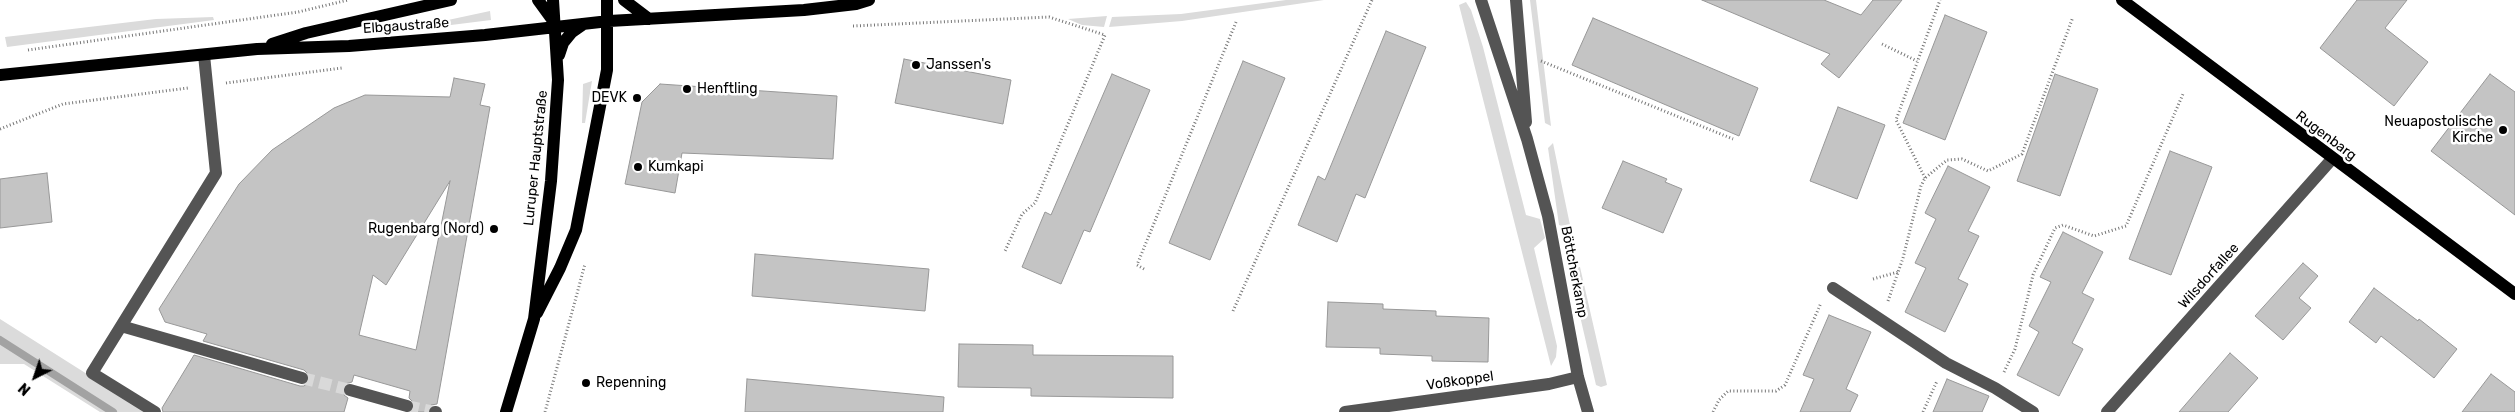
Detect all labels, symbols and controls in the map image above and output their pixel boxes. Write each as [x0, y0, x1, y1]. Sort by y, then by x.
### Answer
street label: Elbgaustraße [362, 15, 450, 37]
place label: Janssen's [926, 57, 991, 73]
marker: Janssen's [910, 59, 922, 71]
place label: Henftling [697, 81, 758, 97]
marker: Henftling [681, 83, 693, 95]
street label: Luruper Hauptstraße [521, 89, 551, 227]
place label: DEVK [591, 90, 627, 106]
marker: DEVK [631, 92, 643, 104]
street label: Rugenbarg [2292, 108, 2360, 164]
place label: Neuapostolische Kirche [2384, 114, 2493, 146]
marker: Neuapostolische Kirche [2497, 124, 2509, 136]
place label: Kumkapi [648, 159, 704, 175]
marker: Kumkapi [632, 161, 644, 173]
place label: Rugenbarg (Nord) [368, 221, 484, 237]
marker: Rugenbarg (Nord) [488, 223, 500, 235]
street label: Böttcherkamp [1557, 225, 1591, 319]
street label: Wilsdorfallee [2175, 240, 2243, 312]
north arrow [10, 352, 60, 402]
street label: Voßkoppel [1425, 368, 1495, 394]
place label: Repenning [596, 375, 666, 391]
marker: Repenning [580, 377, 592, 389]
text: N [15, 379, 34, 398]

